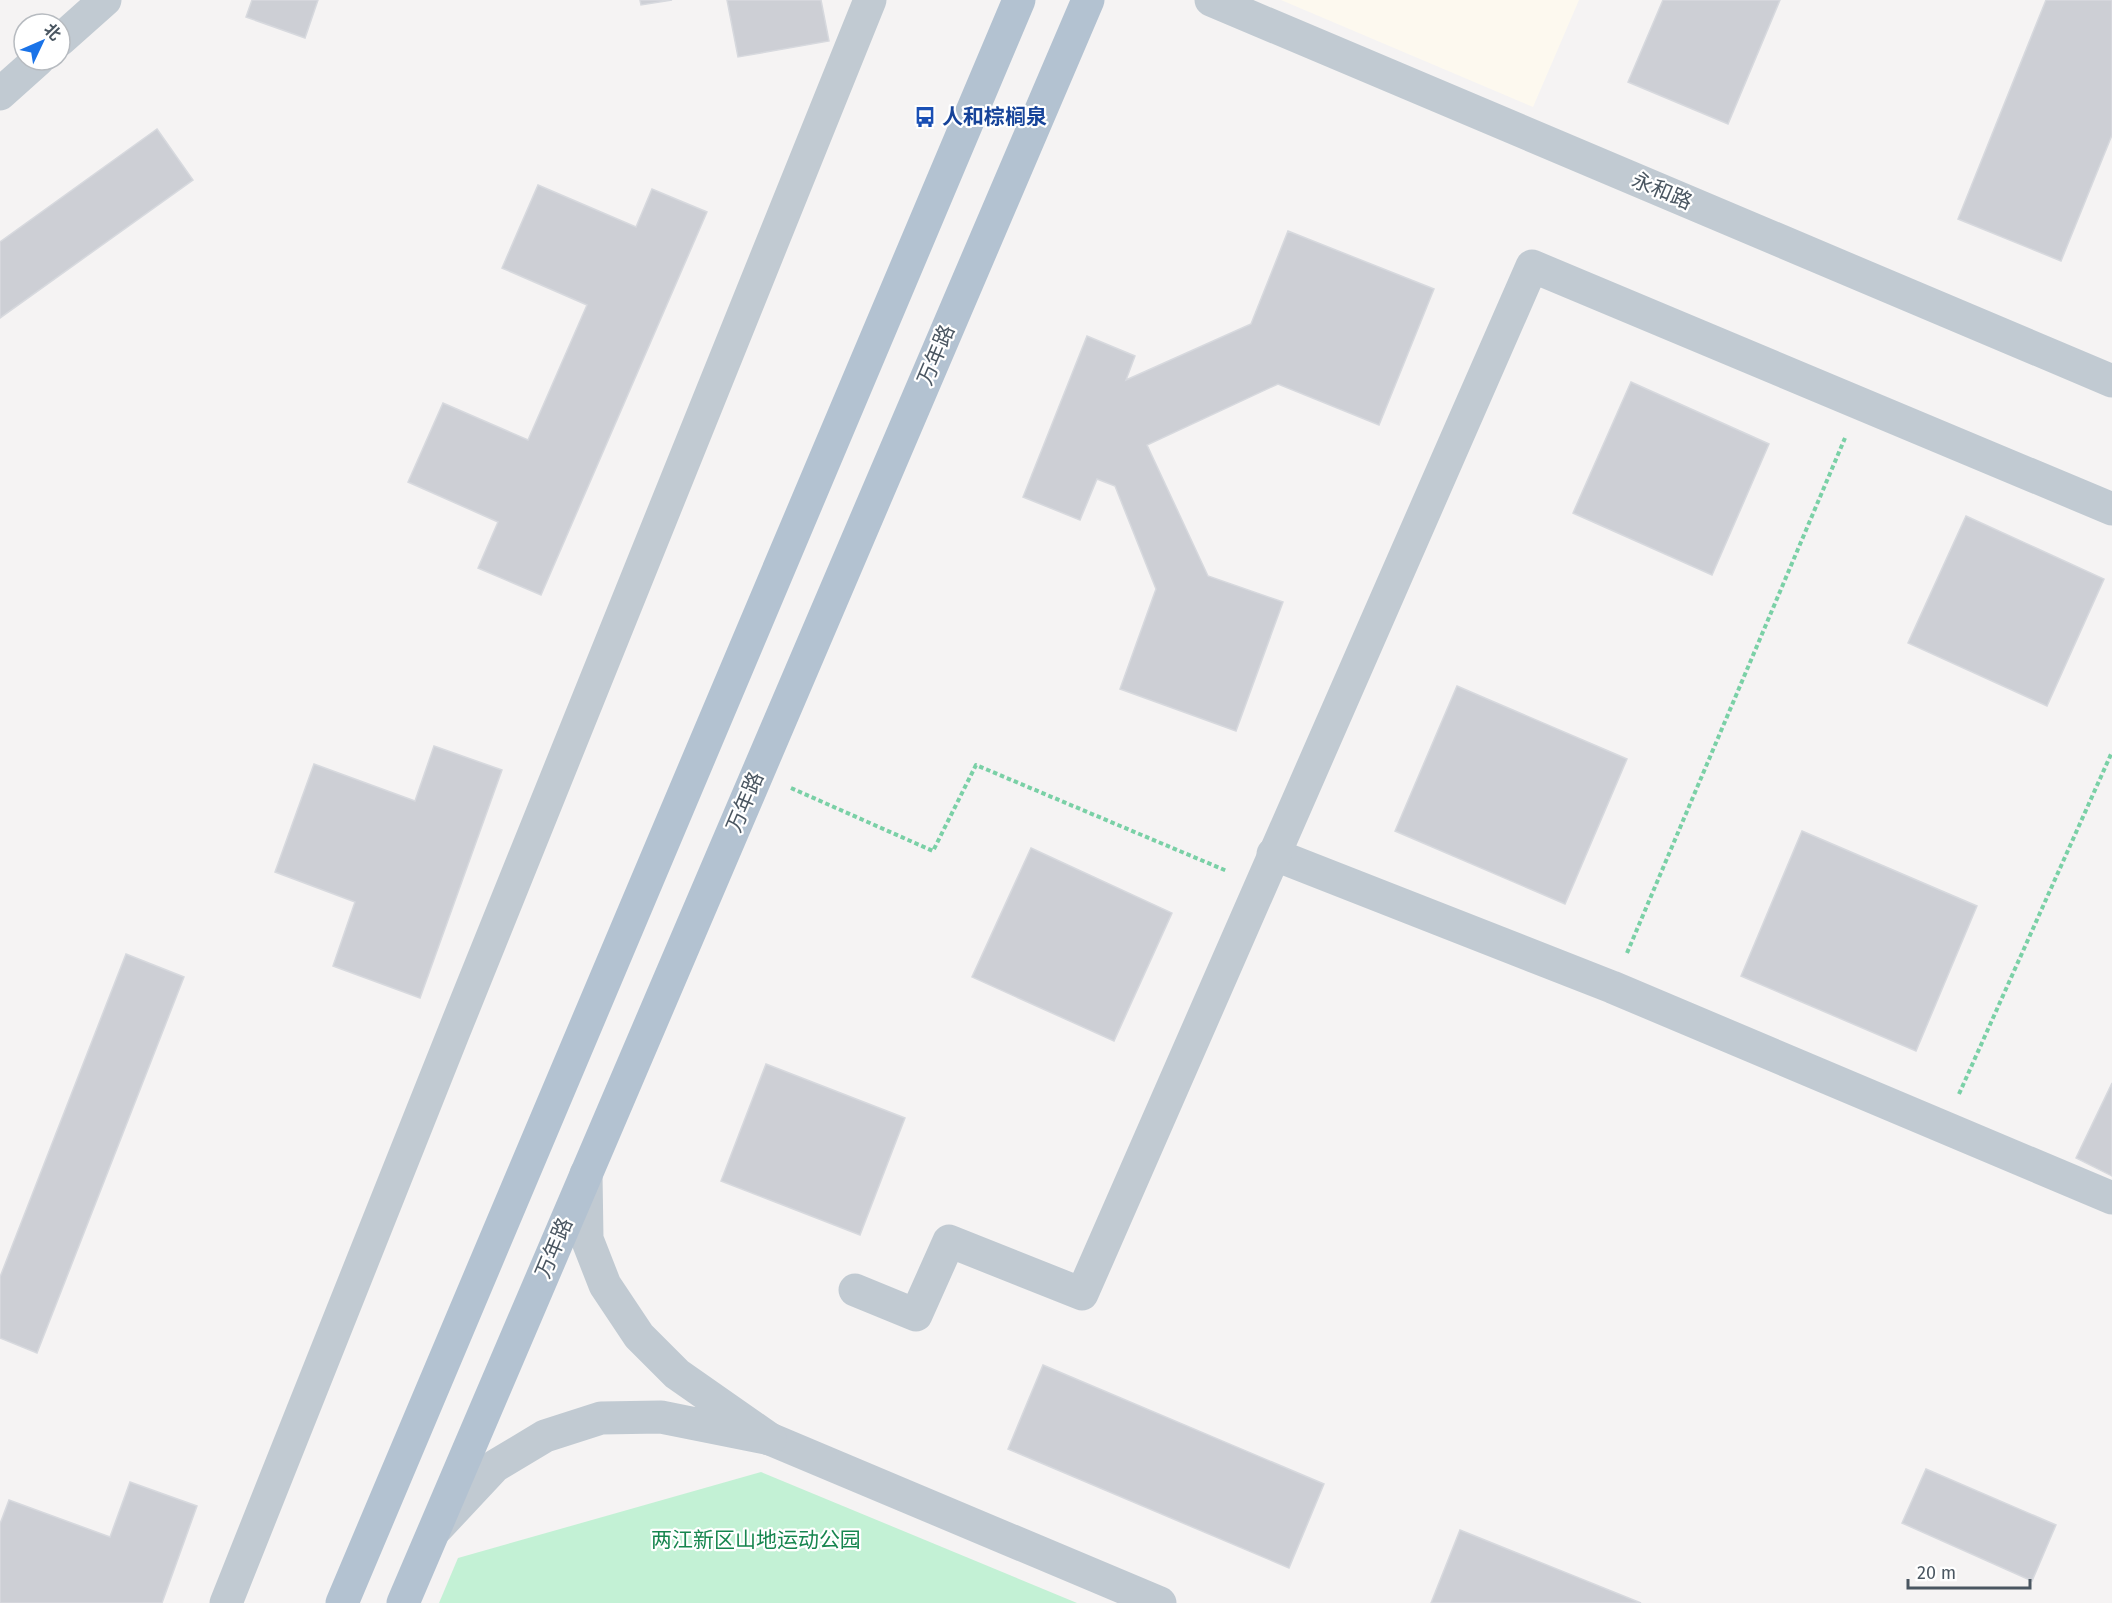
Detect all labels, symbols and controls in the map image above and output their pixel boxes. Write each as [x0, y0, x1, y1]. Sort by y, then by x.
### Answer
north arrow [12, 12, 72, 72]
text: 北 [40, 20, 65, 44]
place label: 人和棕榈泉 [942, 104, 1047, 130]
bus stop icon: 人和棕榈泉 [913, 105, 937, 129]
street label: 永和路 [1628, 167, 1696, 215]
street label: 万年路 [912, 321, 960, 389]
street label: 万年路 [721, 768, 769, 836]
street label: 万年路 [530, 1214, 578, 1282]
park label: 两江新区山地运动公园 [651, 1527, 861, 1553]
scale bar [1908, 1552, 2030, 1590]
text: 20 m [1917, 1562, 1956, 1584]

